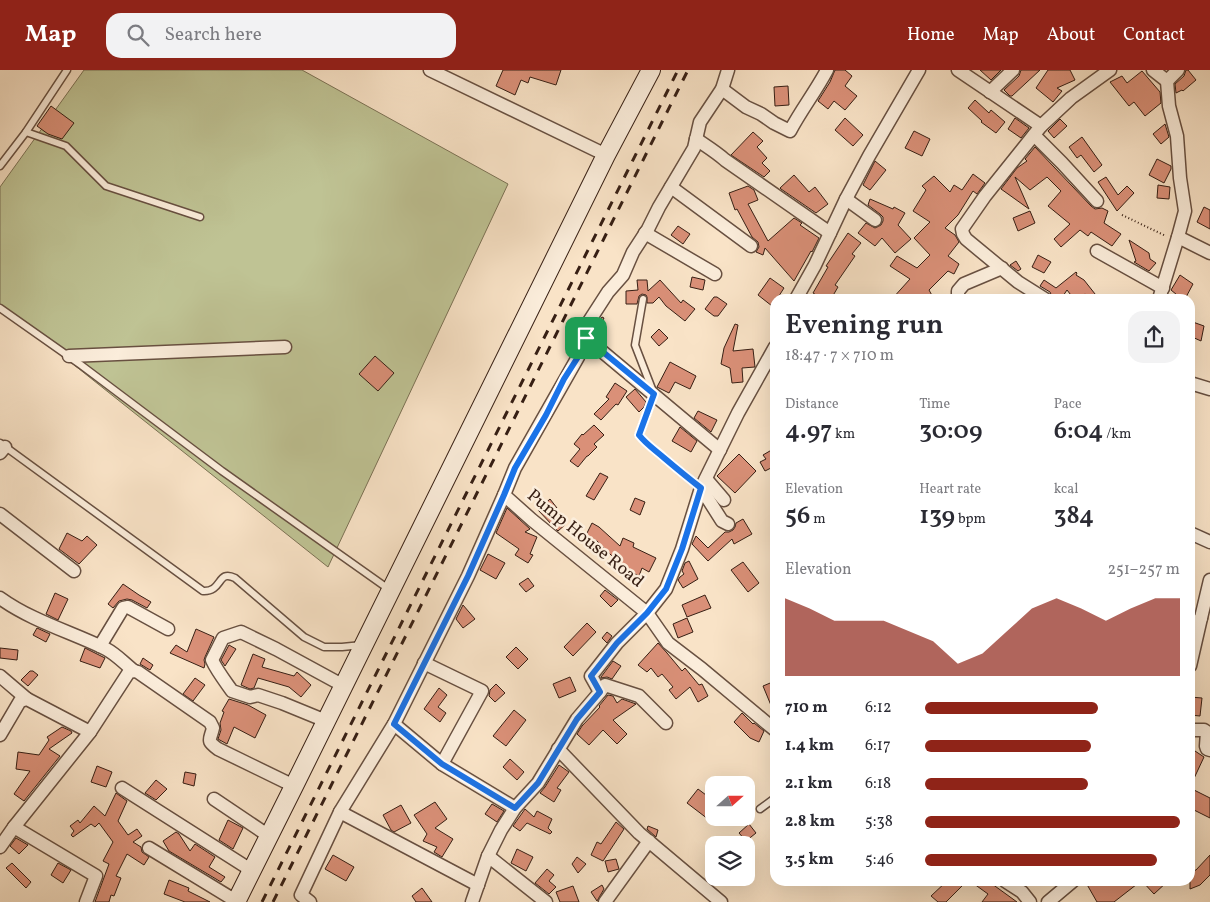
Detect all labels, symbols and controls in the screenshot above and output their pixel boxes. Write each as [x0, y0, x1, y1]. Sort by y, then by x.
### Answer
search box [106, 13, 456, 58]
text: Map [25, 18, 76, 52]
icon: search [124, 21, 152, 49]
text: Search here [164, 22, 262, 48]
text: Home [907, 23, 955, 48]
text: Map [983, 23, 1019, 48]
text: About [1047, 23, 1095, 48]
text: Contact [1123, 23, 1185, 48]
text: Evening run [785, 306, 944, 345]
button: share [1128, 311, 1180, 363]
pin [565, 317, 607, 359]
icon: arrive [572, 324, 600, 352]
text: 18:47 · 7 × 710 m [785, 345, 894, 367]
text: Distance [785, 395, 839, 414]
text: Time [919, 395, 950, 414]
text: Pace [1054, 395, 1082, 414]
text: 4.97 [785, 414, 832, 449]
text: 30:09 [919, 414, 982, 449]
text: 6:04 [1054, 414, 1103, 449]
text: km [832, 425, 855, 444]
text: /km [1103, 425, 1131, 444]
text: Elevation [785, 480, 843, 499]
text: Heart rate [919, 480, 981, 499]
text: kcal [1054, 480, 1079, 499]
street label: Pump House Road [521, 484, 649, 594]
text: 56 [785, 499, 810, 534]
text: 139 [919, 499, 955, 534]
text: 384 [1054, 499, 1094, 534]
text: m [810, 510, 826, 529]
text: bpm [955, 510, 986, 529]
text: Elevation [785, 559, 852, 581]
text: 251–257 m [1108, 559, 1180, 581]
text: 710 m [785, 697, 828, 719]
text: 6:12 [865, 697, 892, 719]
text: 1.4 km [785, 735, 834, 757]
text: 6:17 [865, 735, 891, 757]
text: 2.1 km [785, 773, 833, 795]
text: 6:18 [865, 773, 891, 795]
north arrow [705, 776, 755, 826]
map controls [705, 776, 755, 886]
text: 2.8 km [785, 811, 835, 833]
text: 5:38 [865, 811, 893, 833]
button: layers [705, 836, 755, 886]
text: 3.5 km [785, 849, 834, 871]
text: 5:46 [865, 849, 894, 871]

